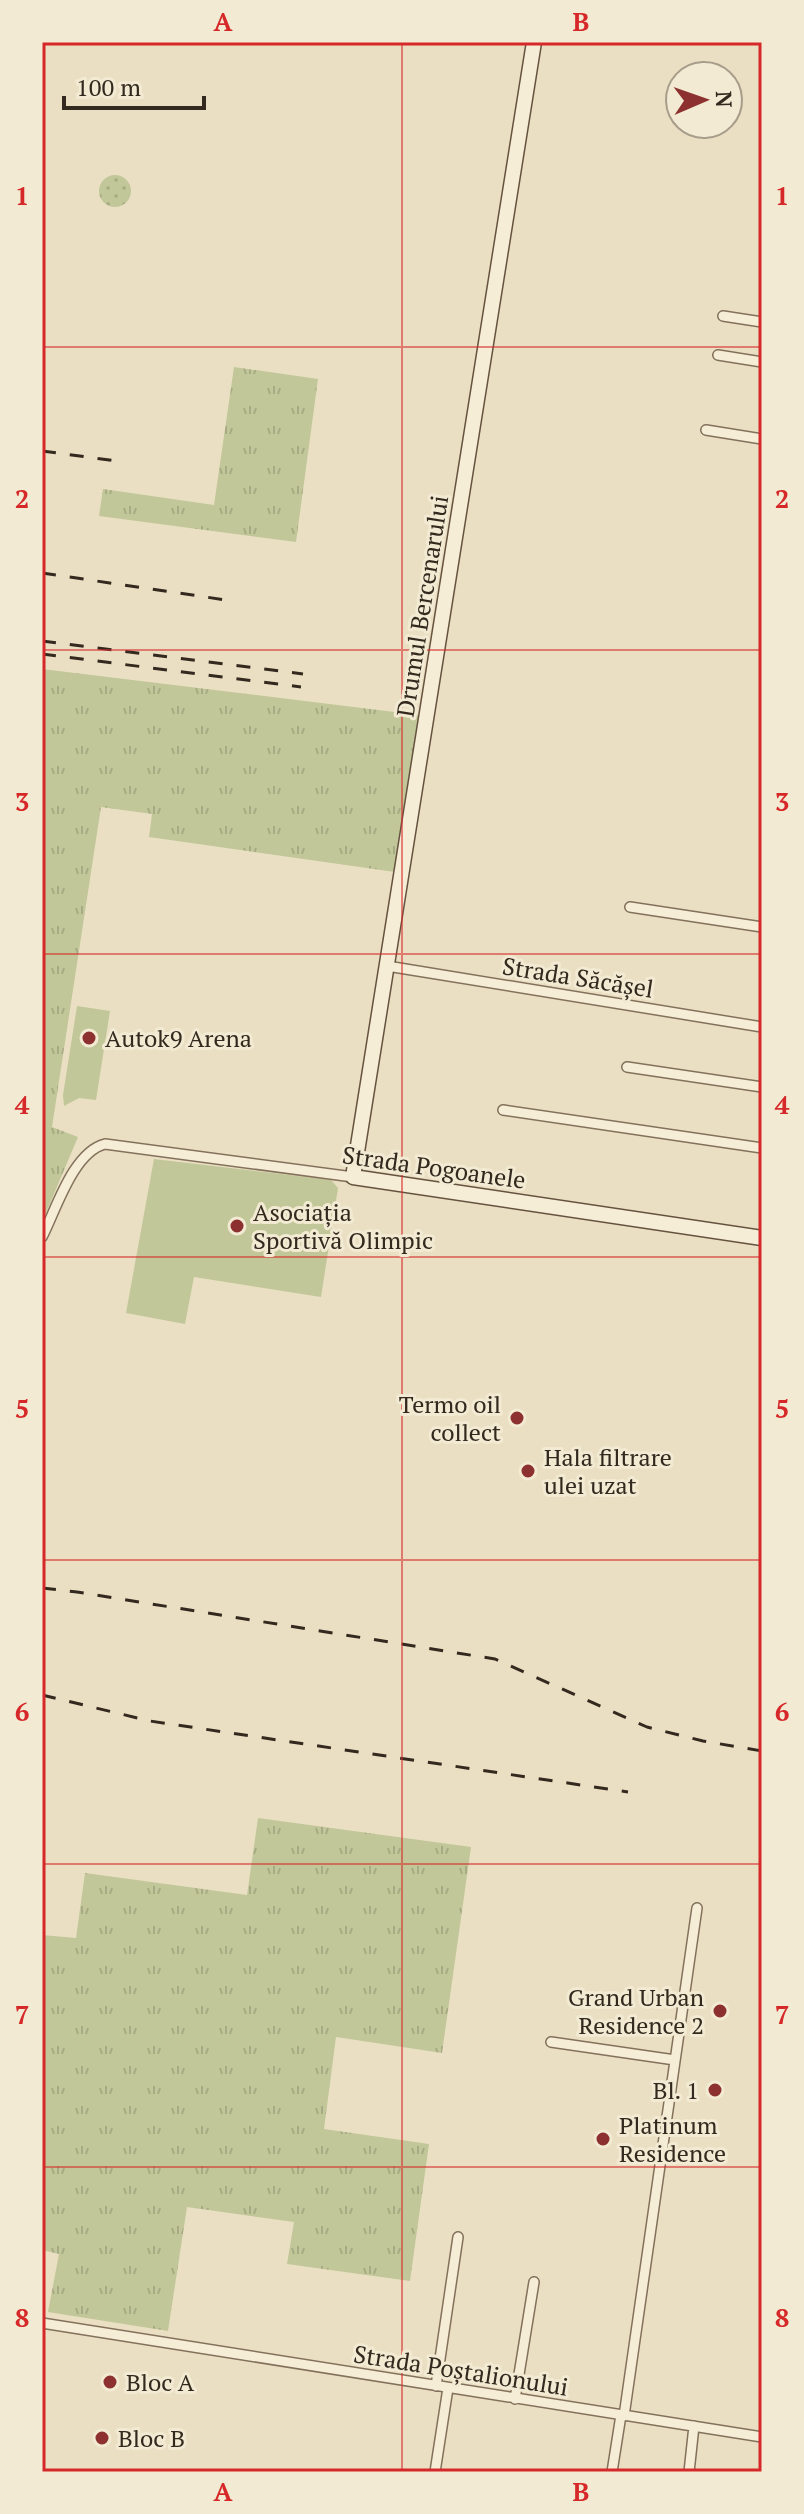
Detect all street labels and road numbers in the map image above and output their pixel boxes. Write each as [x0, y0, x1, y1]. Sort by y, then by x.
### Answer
street label: Drumul Bercenarului [389, 493, 455, 719]
street label: Strada Săcășel [500, 949, 656, 1005]
street label: Strada Pogoanele [340, 1138, 528, 1196]
street label: Strada Poștalionului [352, 2337, 570, 2403]

